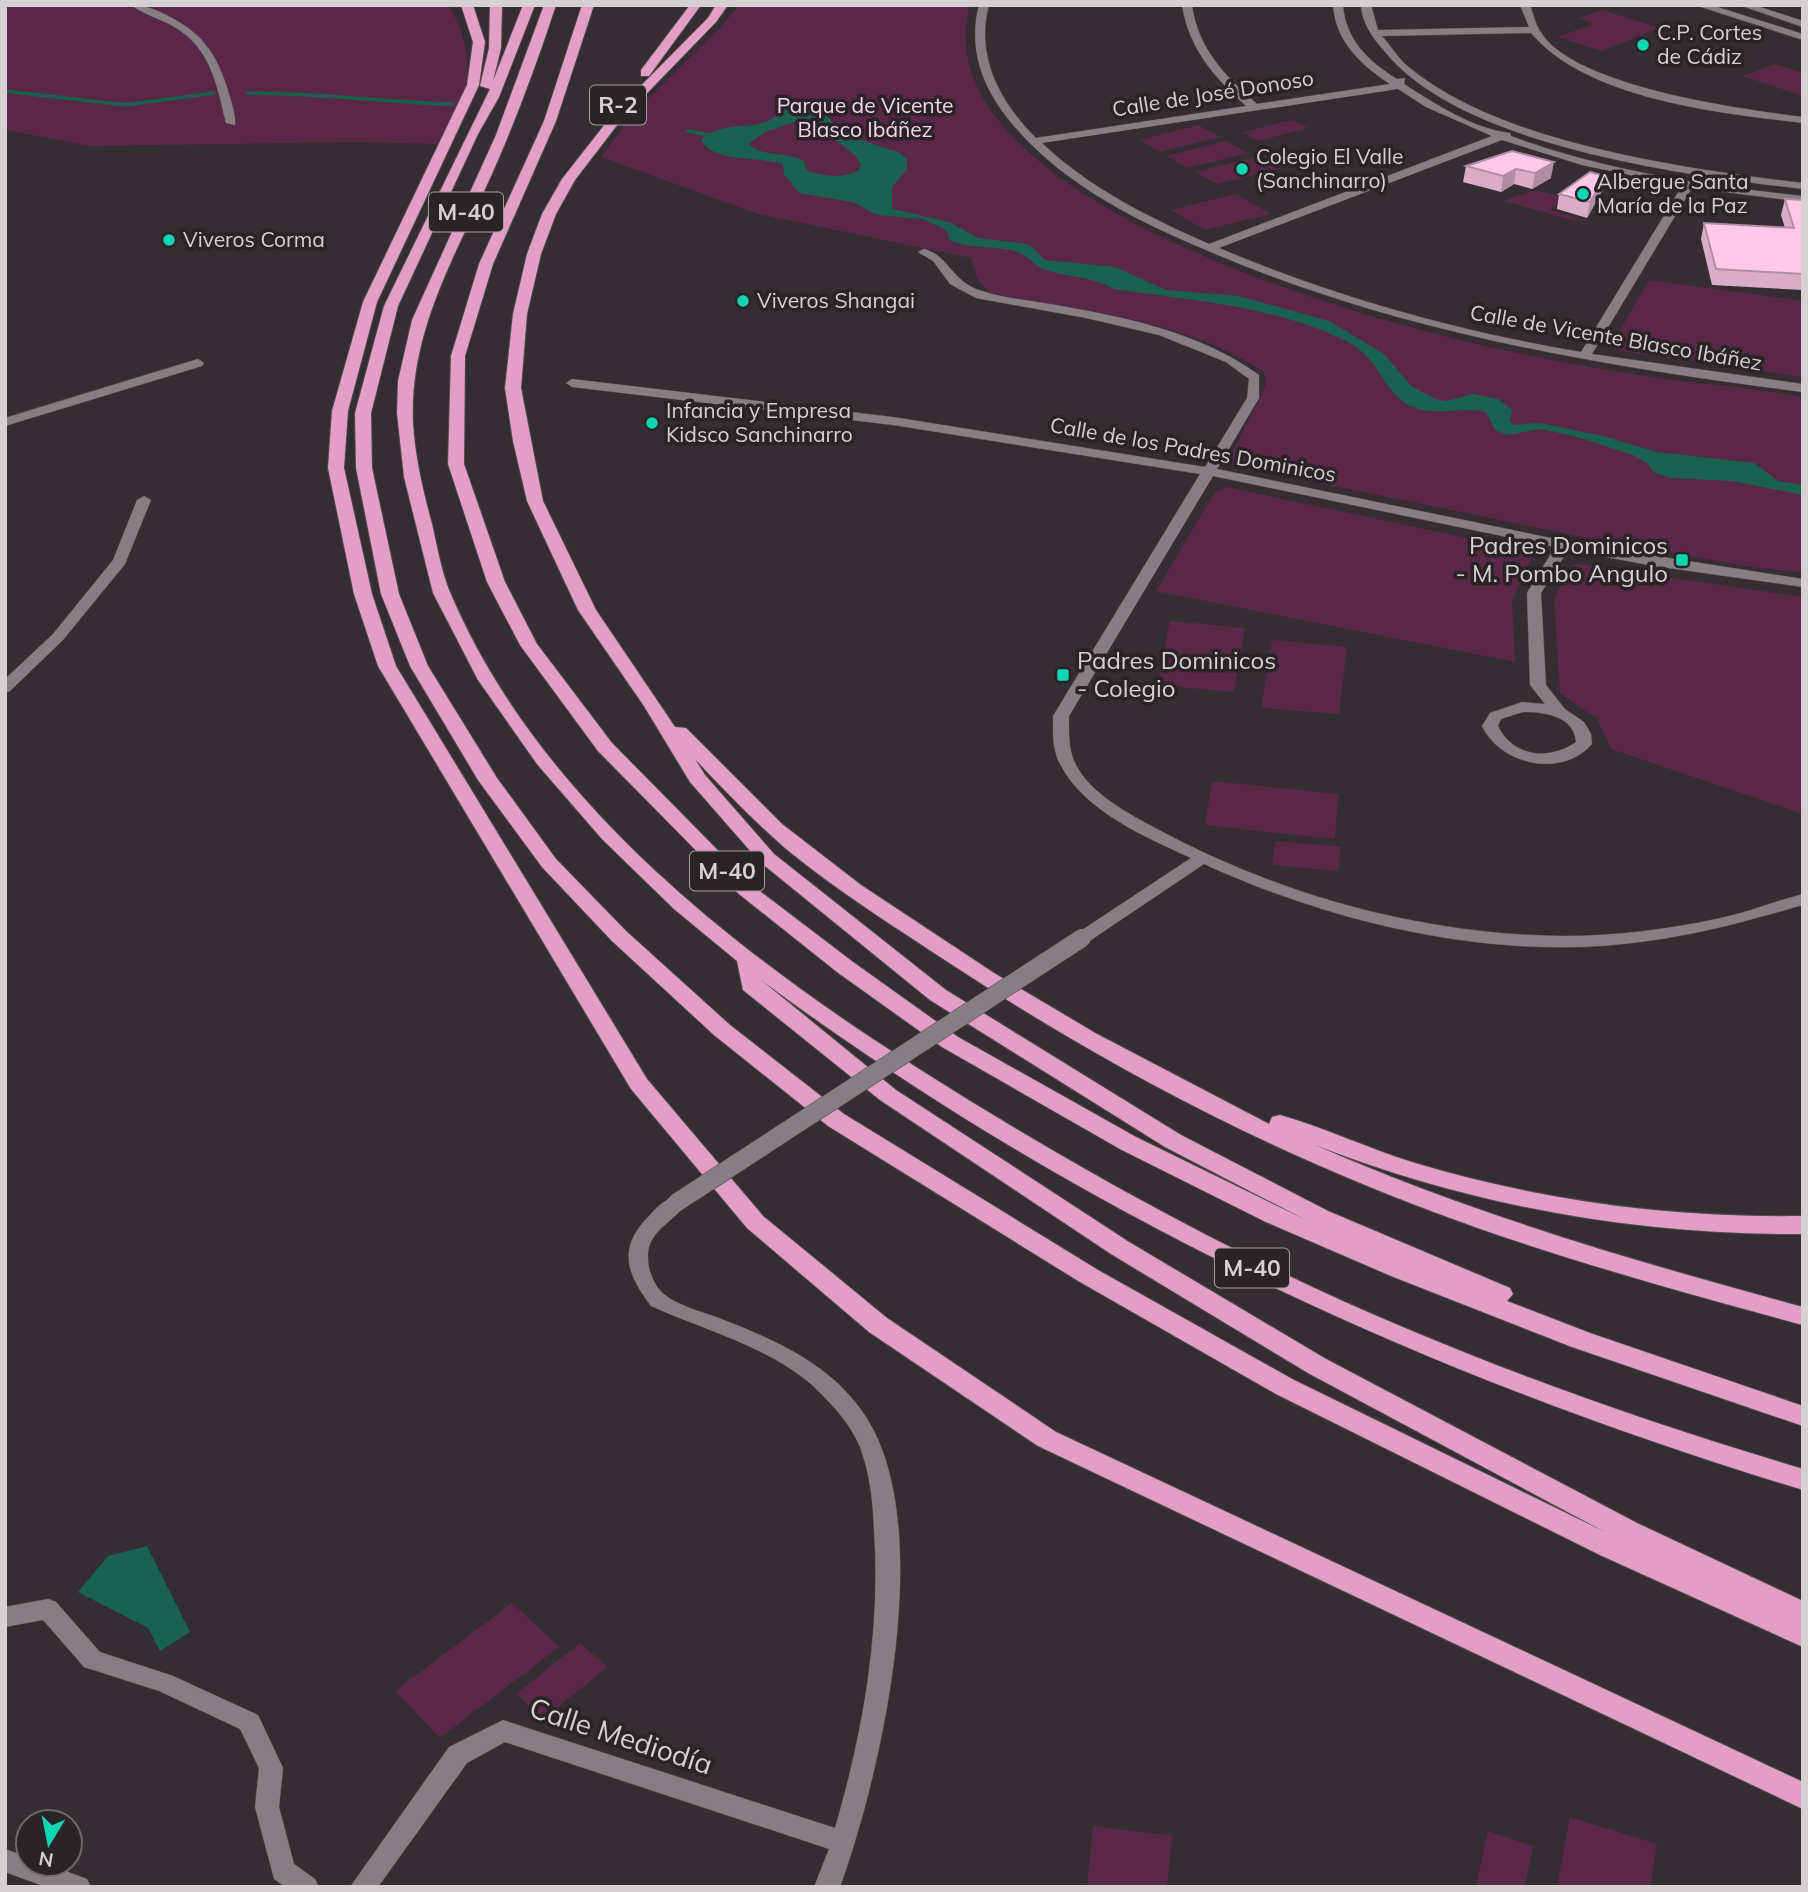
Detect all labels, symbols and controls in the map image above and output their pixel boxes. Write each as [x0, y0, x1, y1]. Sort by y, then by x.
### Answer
place label: C.P. Cortes de Cádiz [1657, 19, 1762, 69]
marker: C.P. Cortes de Cádiz [1635, 37, 1651, 53]
street label: Calle de José Donoso [1110, 64, 1315, 122]
road number: R-2 [590, 86, 646, 124]
park label: Parque de Vicente Blasco Ibáñez [777, 92, 953, 142]
place label: Colegio El Valle (Sanchinarro) [1256, 143, 1403, 193]
marker: Colegio El Valle (Sanchinarro) [1234, 161, 1250, 177]
place label: Albergue Santa María de la Paz [1597, 168, 1749, 218]
marker: Albergue Santa María de la Paz [1575, 186, 1591, 202]
road number: M-40 [429, 192, 503, 232]
place label: Viveros Corma [183, 226, 325, 252]
marker: Viveros Corma [161, 232, 177, 248]
place label: Viveros Shangai [757, 287, 915, 313]
marker: Viveros Shangai [735, 293, 751, 309]
street label: Calle de Vicente Blasco Ibáñez [1468, 299, 1764, 376]
place label: Infancia y Empresa Kidsco Sanchinarro [666, 397, 853, 447]
street label: Calle de los Padres Dominicos [1048, 411, 1338, 487]
marker: Infancia y Empresa Kidsco Sanchinarro [644, 415, 660, 431]
place label: Padres Dominicos - M. Pombo Angulo [1455, 530, 1668, 588]
marker: Padres Dominicos - M. Pombo Angulo [1674, 552, 1690, 568]
place label: Padres Dominicos - Colegio [1077, 645, 1276, 703]
marker: Padres Dominicos - Colegio [1055, 667, 1071, 683]
road number: M-40 [690, 852, 764, 890]
road number: M-40 [1215, 1248, 1289, 1288]
street label: Calle Mediodía [525, 1689, 717, 1782]
north arrow [14, 1808, 84, 1878]
text: N [37, 1847, 55, 1873]

